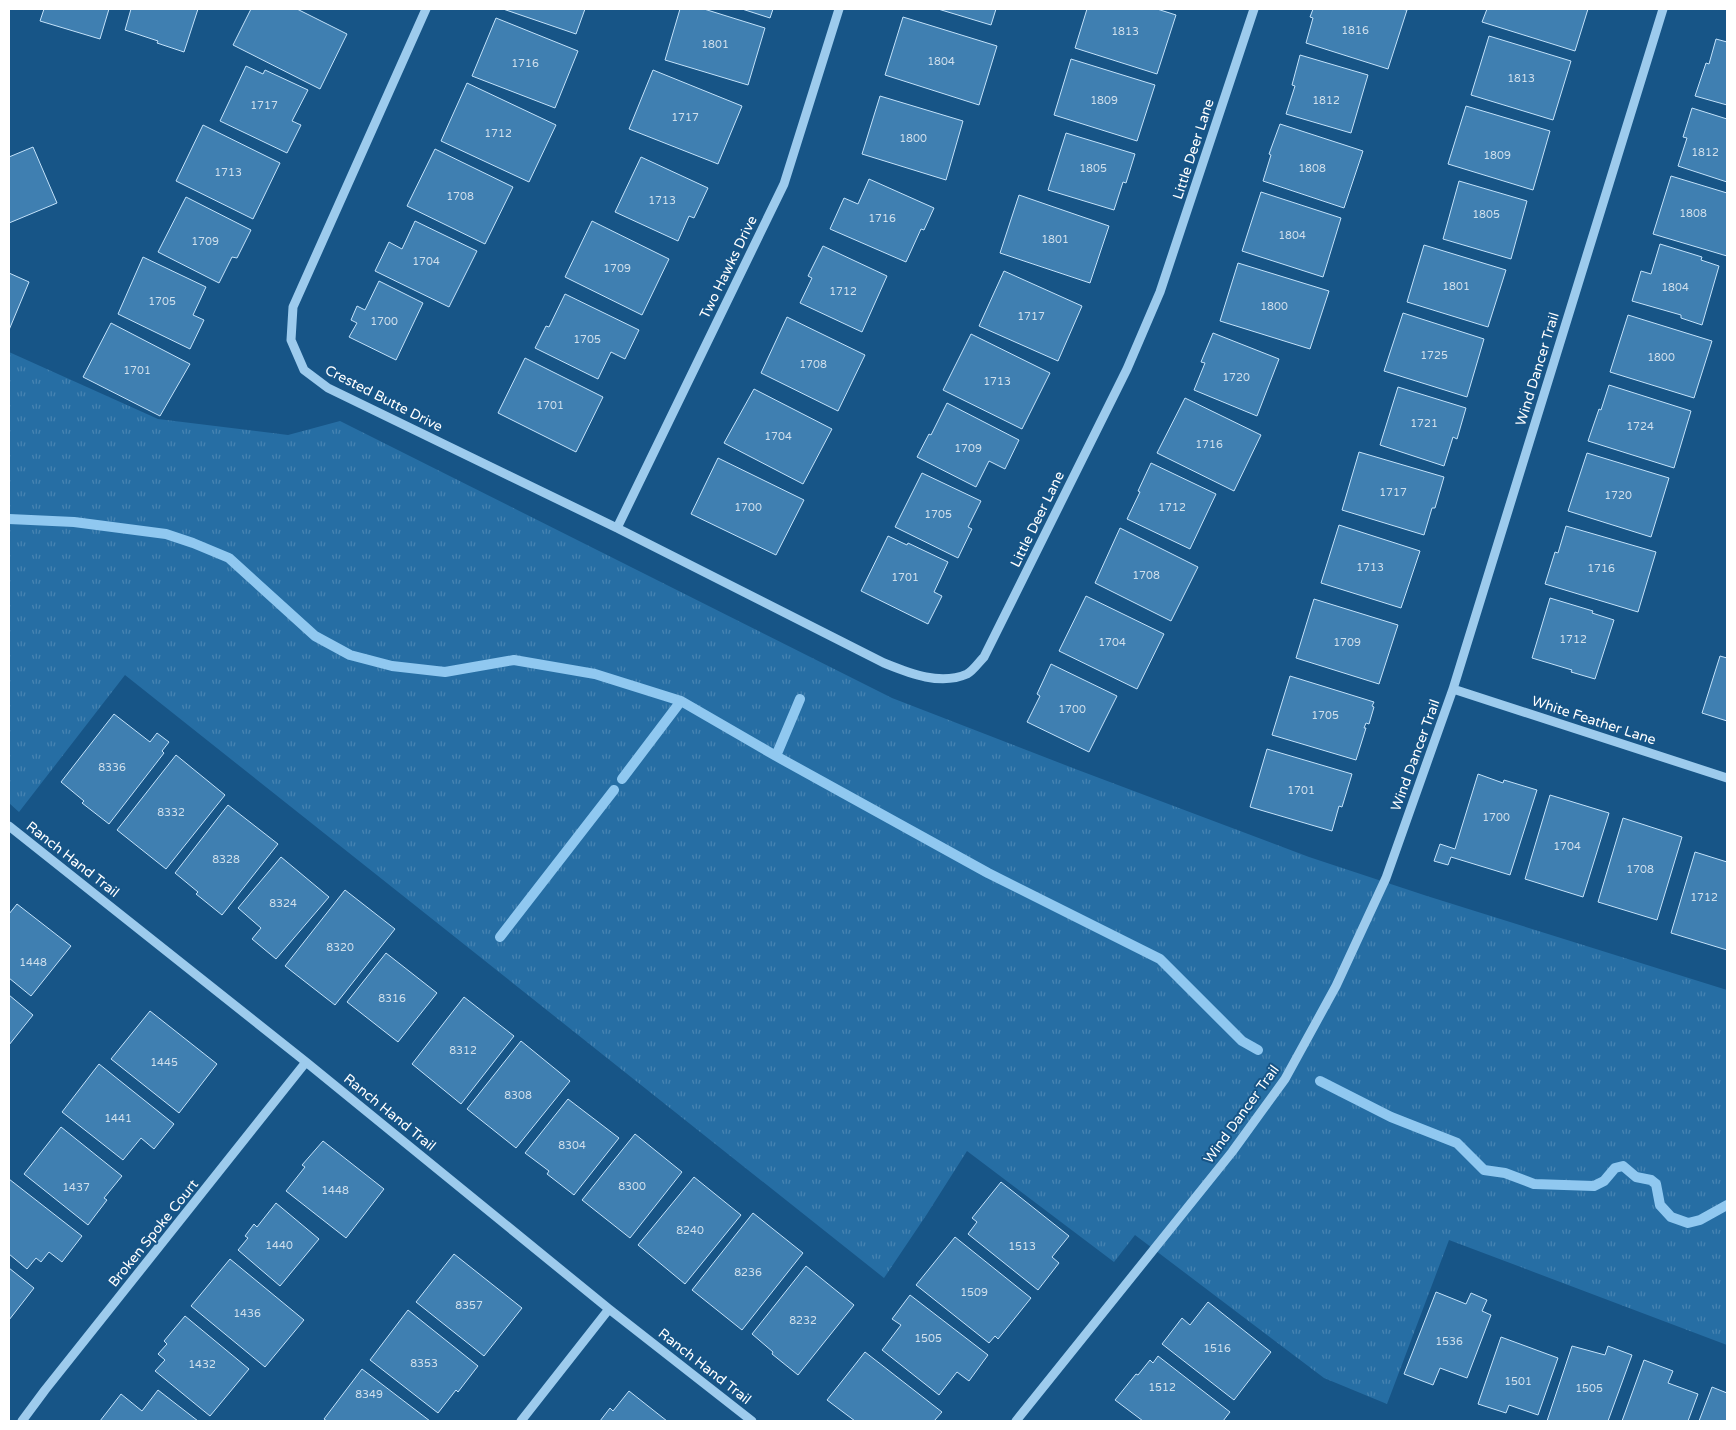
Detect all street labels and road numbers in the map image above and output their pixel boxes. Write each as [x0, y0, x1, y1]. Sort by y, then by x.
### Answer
street label: Little Deer Lane [1169, 97, 1218, 202]
street label: Two Hawks Drive [696, 213, 761, 321]
street label: Wind Dancer Trail [1512, 310, 1563, 428]
street label: Crested Butte Drive [322, 361, 446, 436]
street label: Little Deer Lane [1007, 468, 1068, 570]
street label: White Feather Lane [1530, 692, 1658, 749]
street label: Wind Dancer Trail [1387, 697, 1444, 813]
street label: Ranch Hand Trail [23, 818, 123, 901]
street label: Wind Dancer Trail [1200, 1062, 1283, 1167]
street label: Ranch Hand Trail [340, 1070, 439, 1155]
street label: Broken Spoke Court [105, 1176, 202, 1290]
street label: Ranch Hand Trail [655, 1325, 755, 1408]

